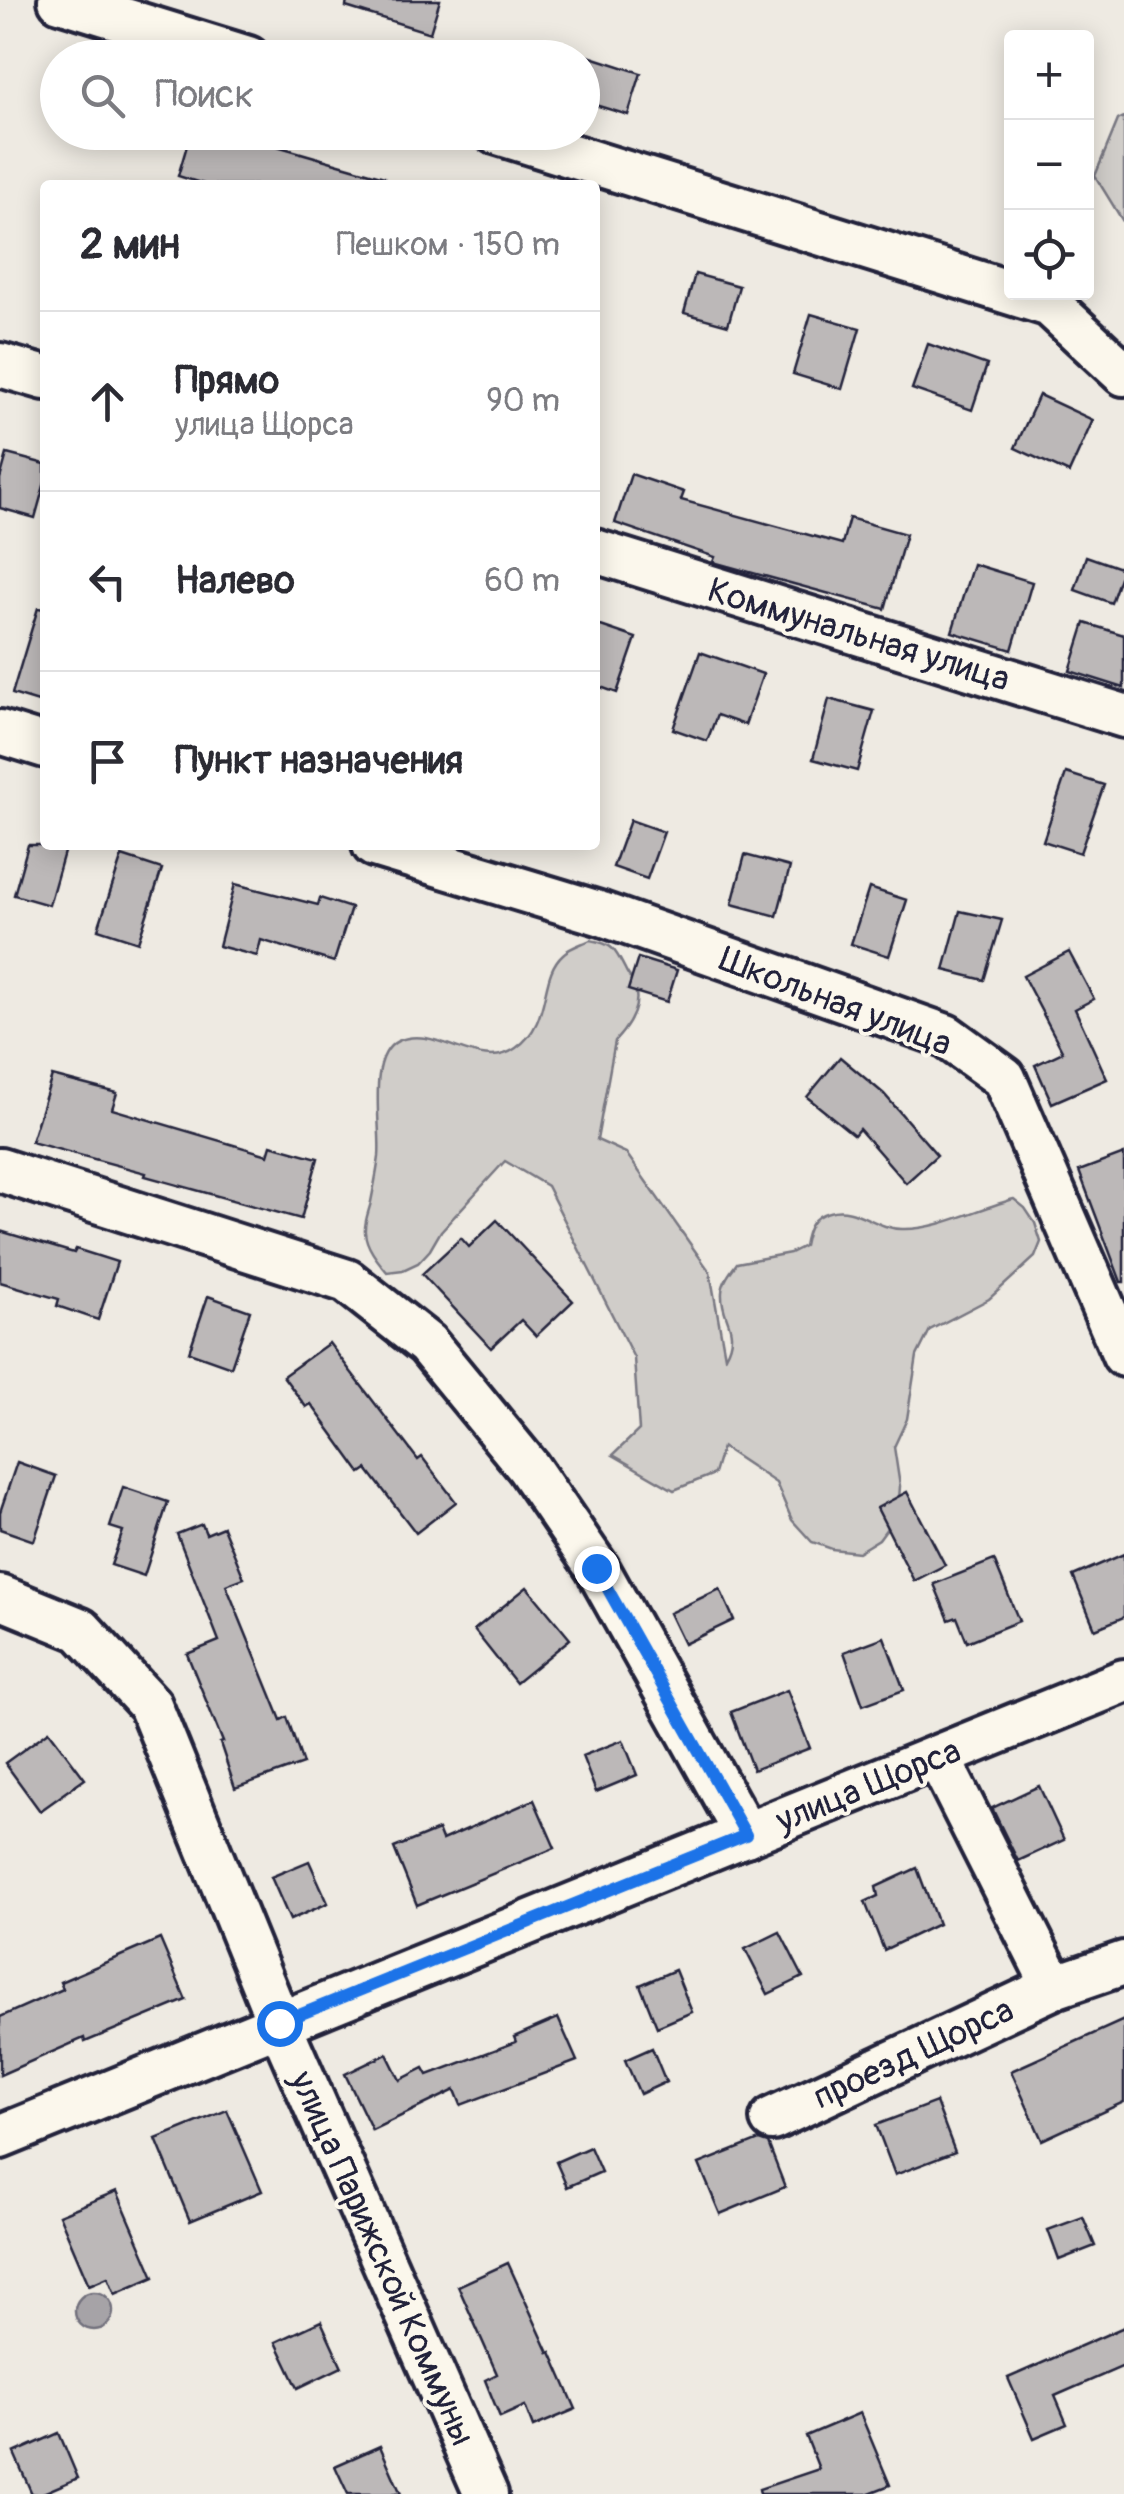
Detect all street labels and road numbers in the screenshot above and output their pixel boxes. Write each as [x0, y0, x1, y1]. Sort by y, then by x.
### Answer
street label: Коммунальная улица [703, 568, 1015, 702]
street label: Школьная улица [713, 938, 958, 1066]
street label: улица Щорса [769, 1729, 967, 1843]
street label: проезд Щорса [806, 1988, 1021, 2120]
street label: улица Парижской Коммуны [279, 2063, 485, 2453]

